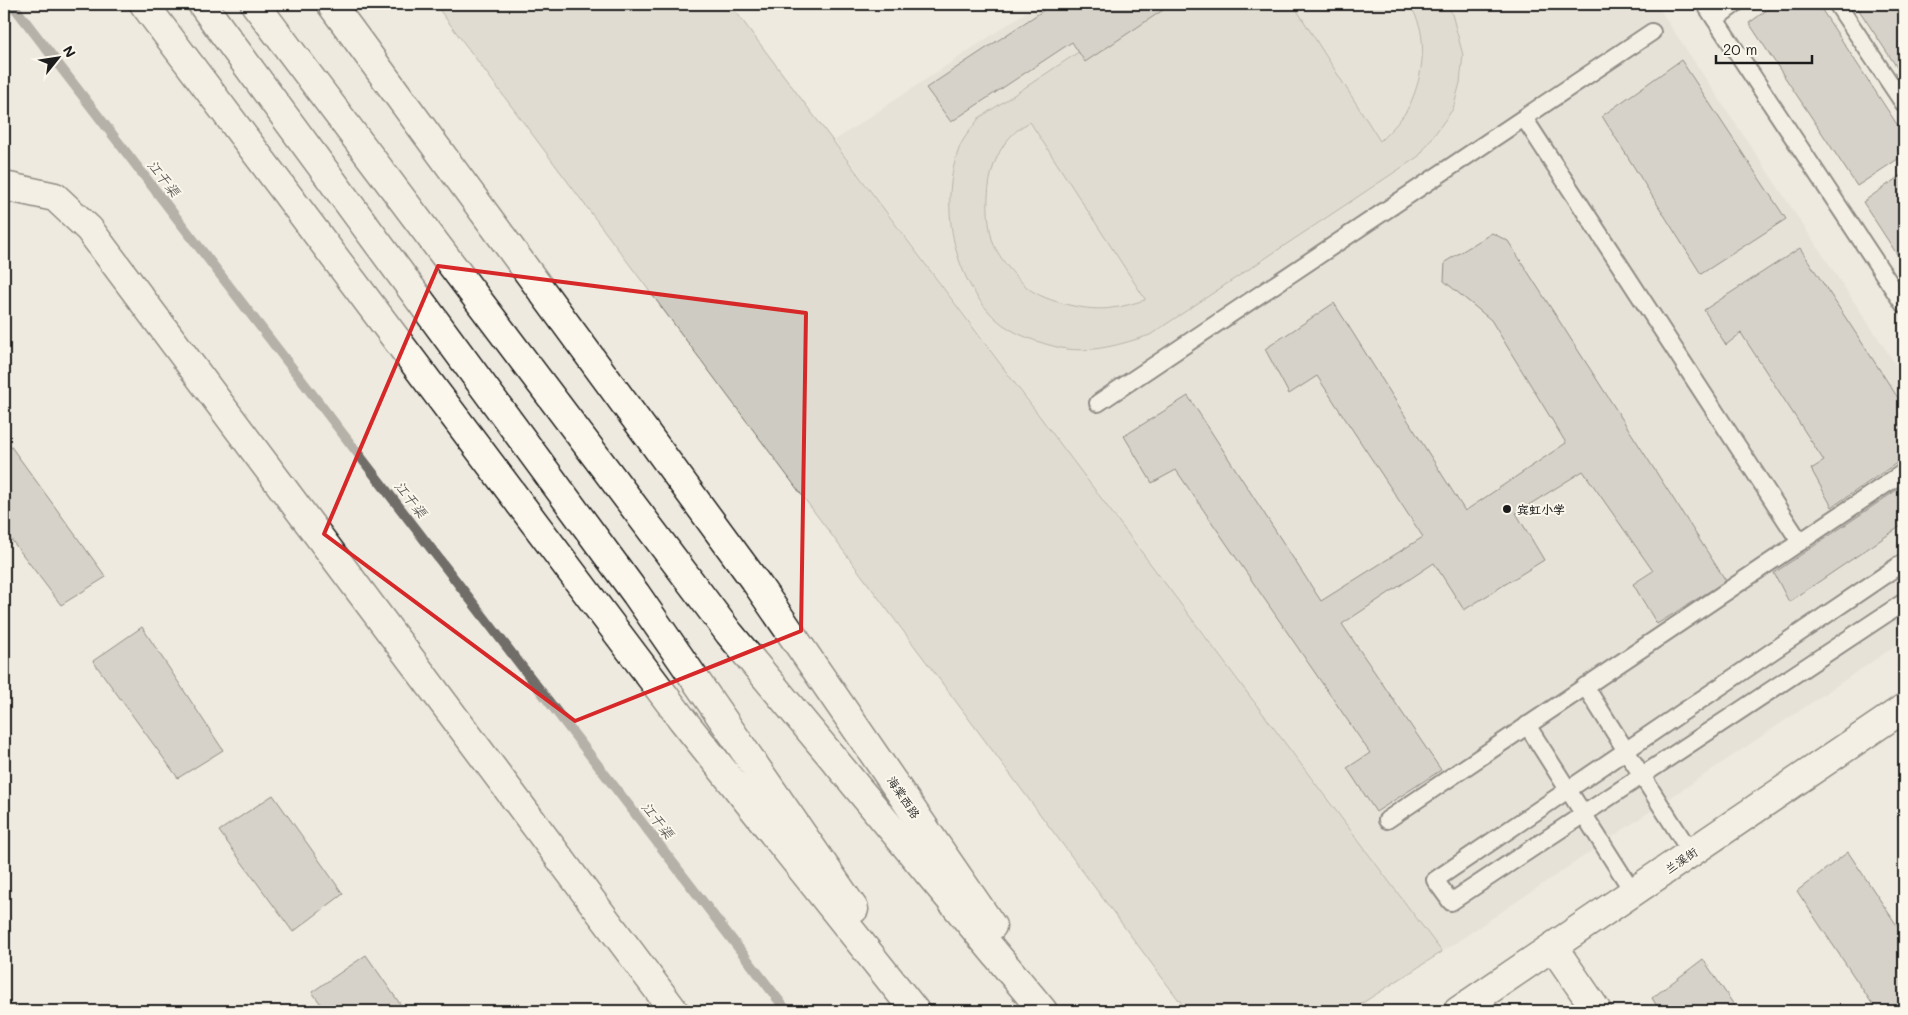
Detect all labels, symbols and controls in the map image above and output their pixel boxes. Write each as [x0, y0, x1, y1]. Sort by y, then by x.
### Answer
north arrow [32, 32, 82, 82]
scale bar [1716, 32, 1812, 64]
text: 20 m [1723, 39, 1757, 59]
text: N [59, 42, 81, 61]
water label: 江干渠 [144, 156, 185, 201]
water label: 江干渠 [391, 477, 432, 522]
place label: 宾虹小学 [1517, 501, 1565, 517]
marker: 宾虹小学 [1501, 503, 1513, 515]
street label: 海棠西路 [884, 773, 924, 821]
water label: 江干渠 [638, 798, 679, 843]
street label: 兰溪街 [1662, 843, 1700, 877]

